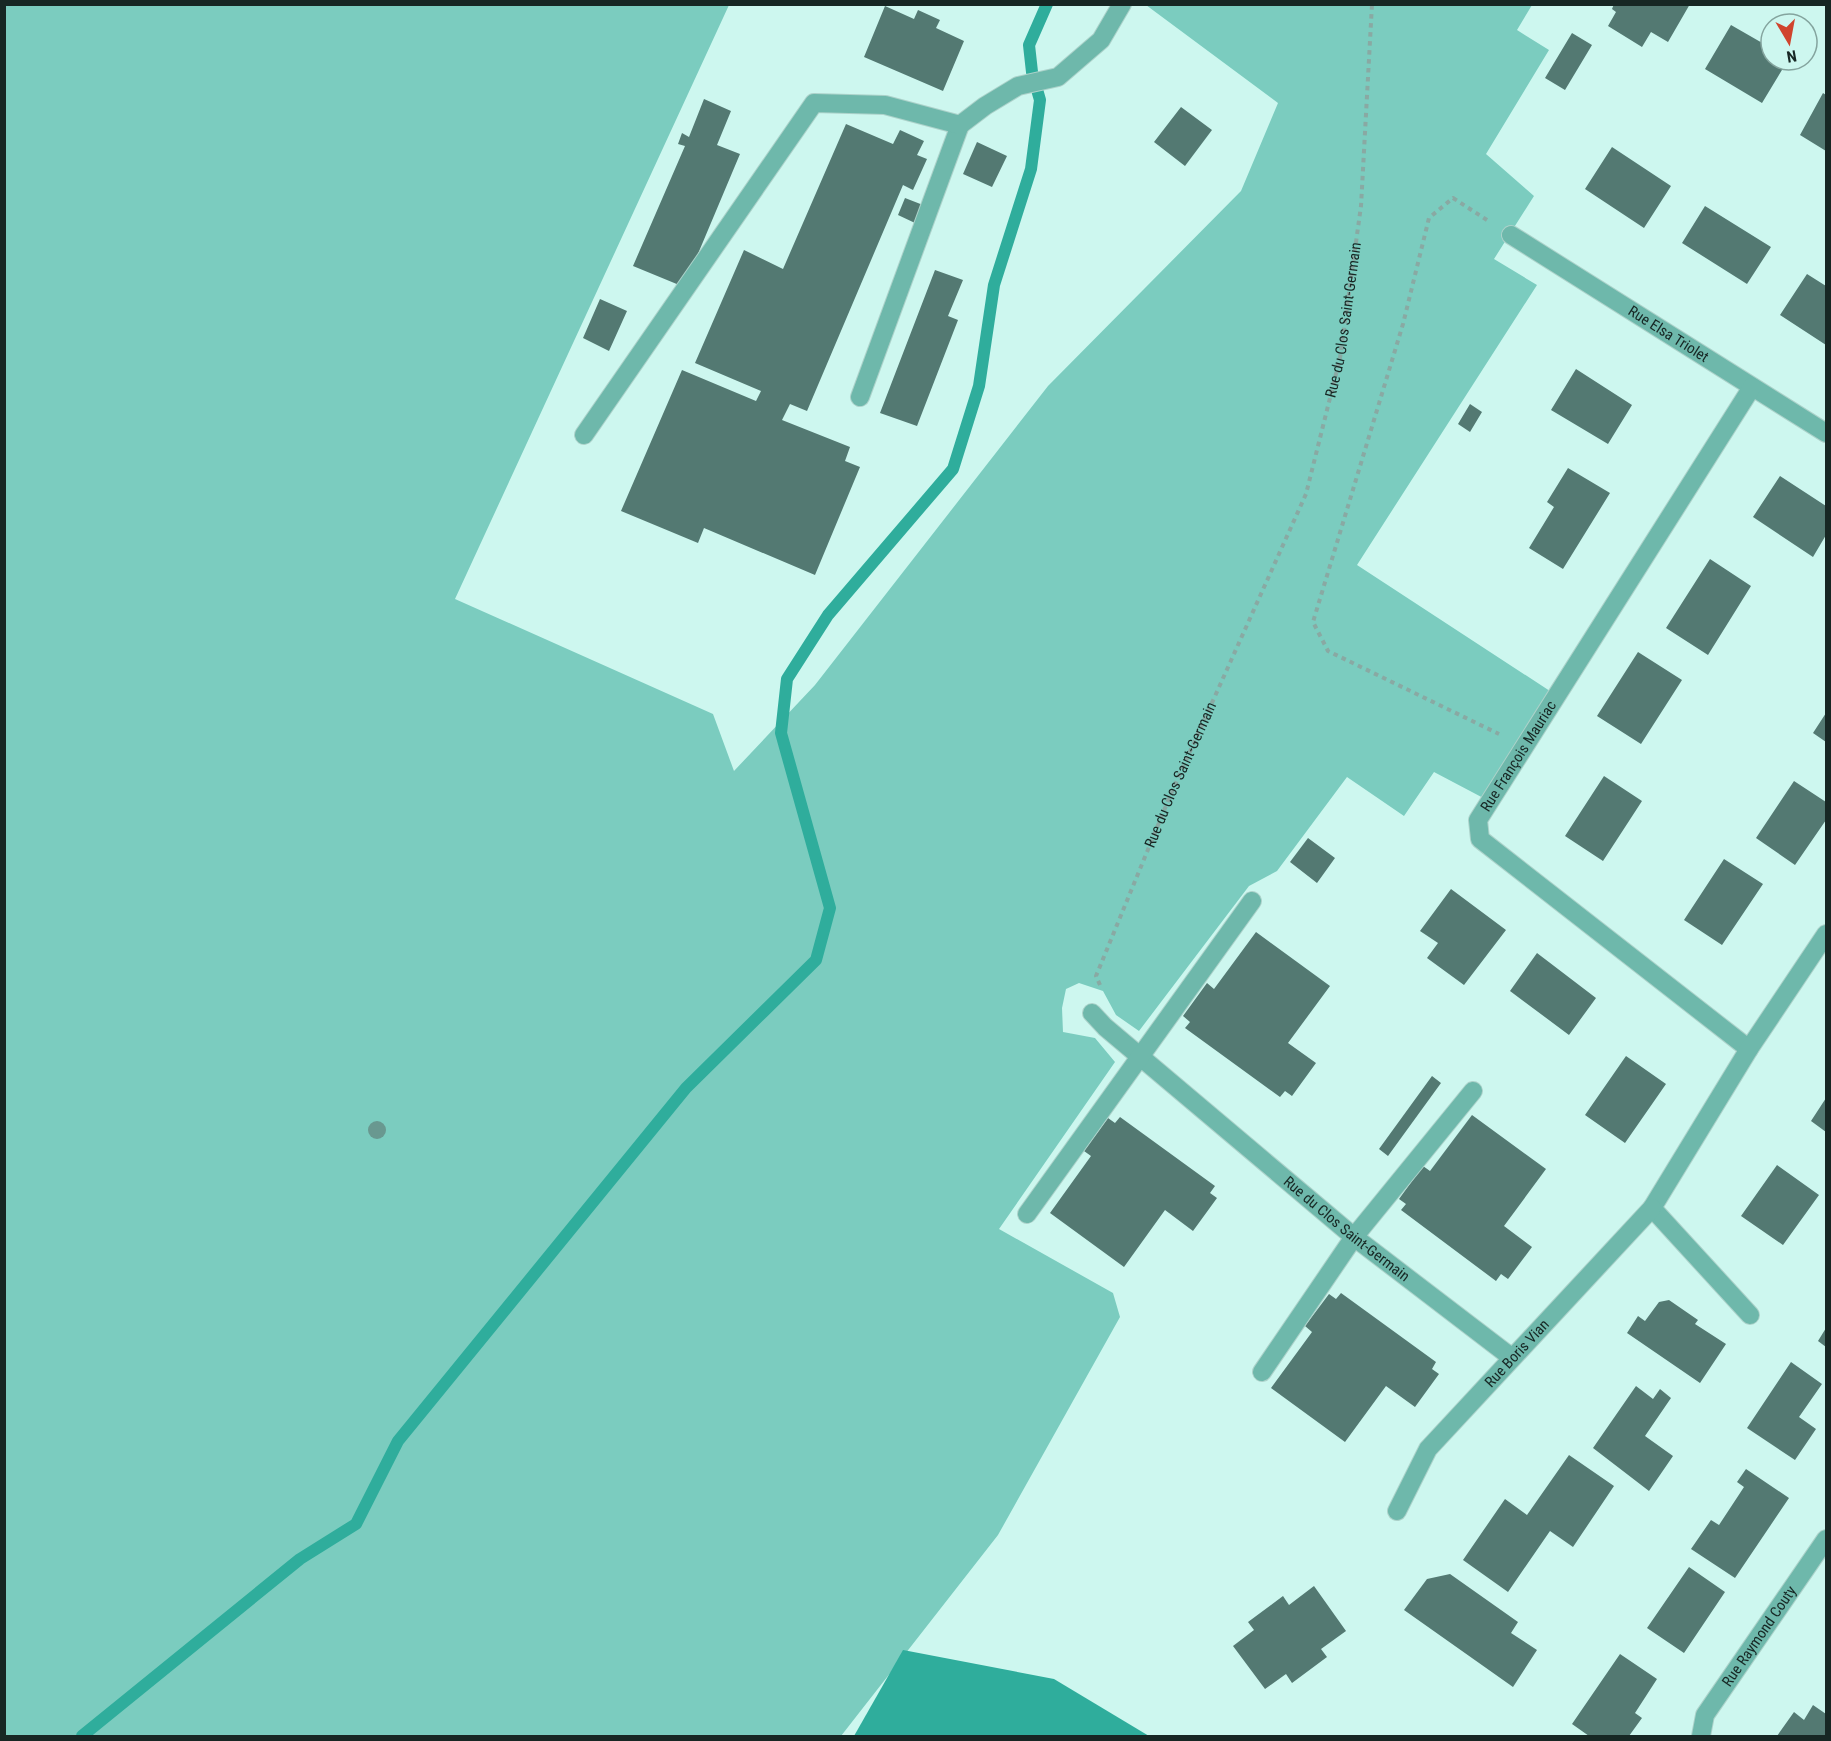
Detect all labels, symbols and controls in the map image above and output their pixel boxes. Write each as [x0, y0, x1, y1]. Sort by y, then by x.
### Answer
north arrow [1759, 12, 1819, 72]
text: N [1785, 46, 1798, 66]
street label: Rue du Clos Saint-Germain [1321, 241, 1365, 399]
street label: Rue Elsa Triolet [1625, 302, 1712, 366]
street label: Rue François Mauriac [1477, 697, 1560, 815]
street label: Rue du Clos Saint-Germain [1141, 699, 1220, 850]
street label: Rue du Clos Saint-Germain [1280, 1172, 1413, 1285]
street label: Rue Boris Vian [1481, 1316, 1553, 1391]
street label: Rue Raymond Couty [1718, 1582, 1800, 1690]

